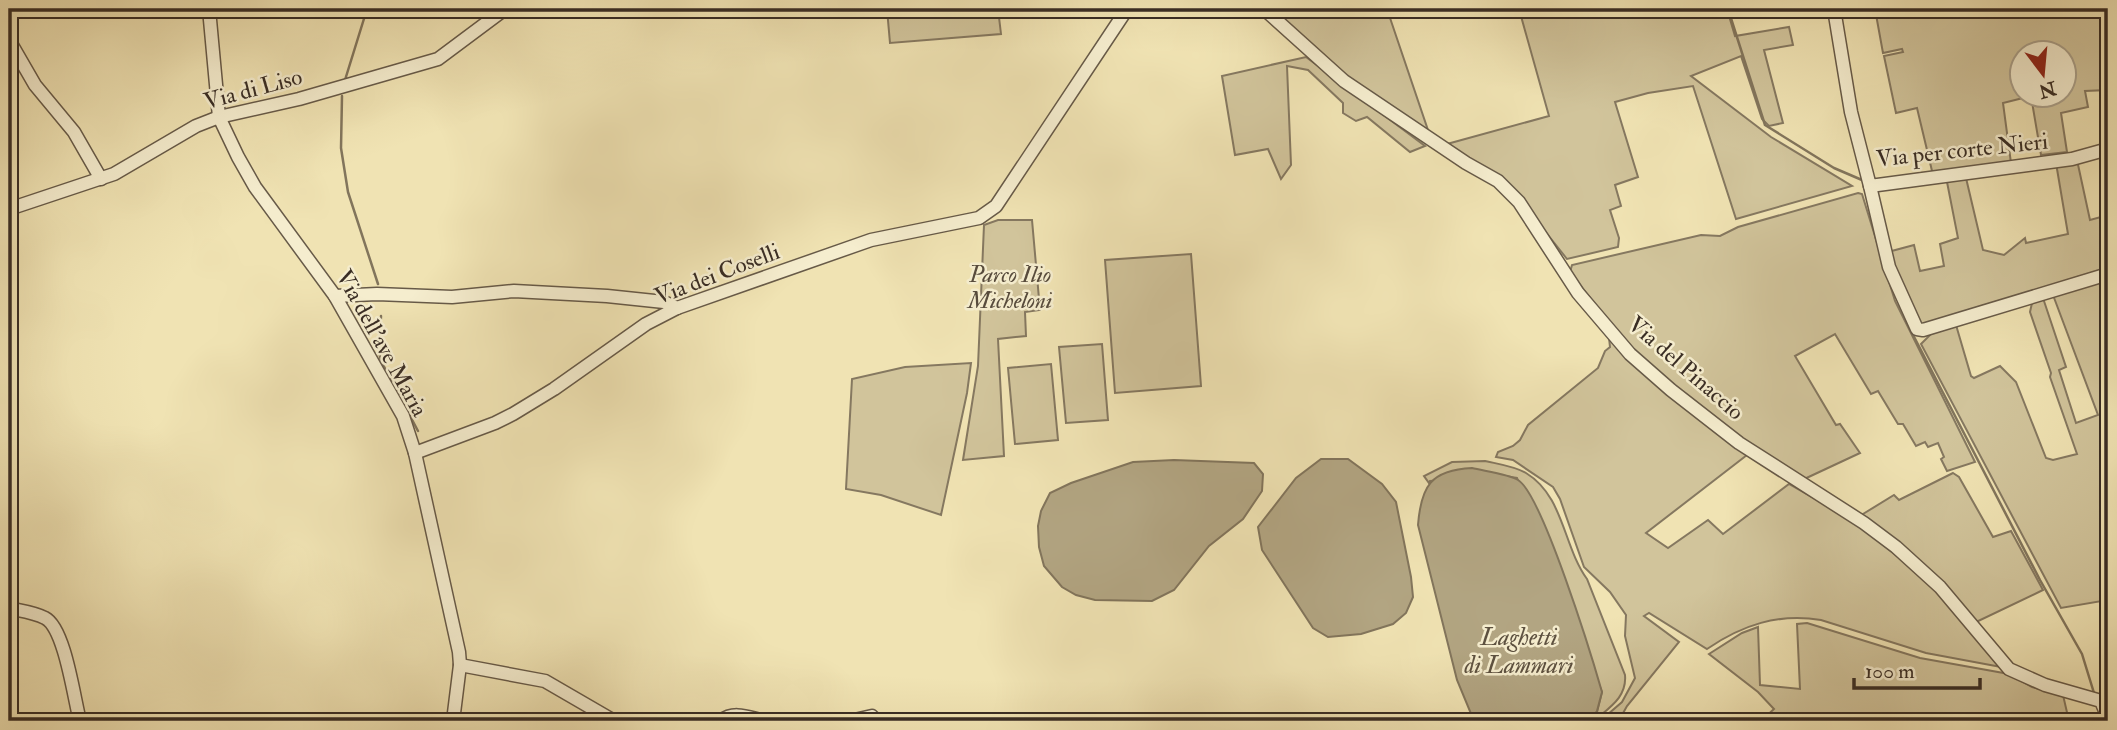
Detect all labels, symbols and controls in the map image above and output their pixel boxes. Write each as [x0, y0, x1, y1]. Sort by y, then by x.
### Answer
north arrow [2008, 38, 2078, 108]
street label: Via di Liso [201, 62, 305, 116]
text: N [2035, 75, 2060, 104]
street label: Via per corte Nieri [1875, 127, 2050, 174]
street label: Via dei Coselli [650, 237, 784, 311]
park label: Parco Ilio Micheloni [966, 260, 1052, 315]
street label: Via dell'ave Maria [330, 264, 435, 422]
street label: Via del Pinaccio [1622, 310, 1750, 426]
water label: Laghetti di Lammari [1464, 622, 1574, 681]
scale bar [1854, 646, 1980, 690]
text: 100 m [1865, 658, 1915, 685]

